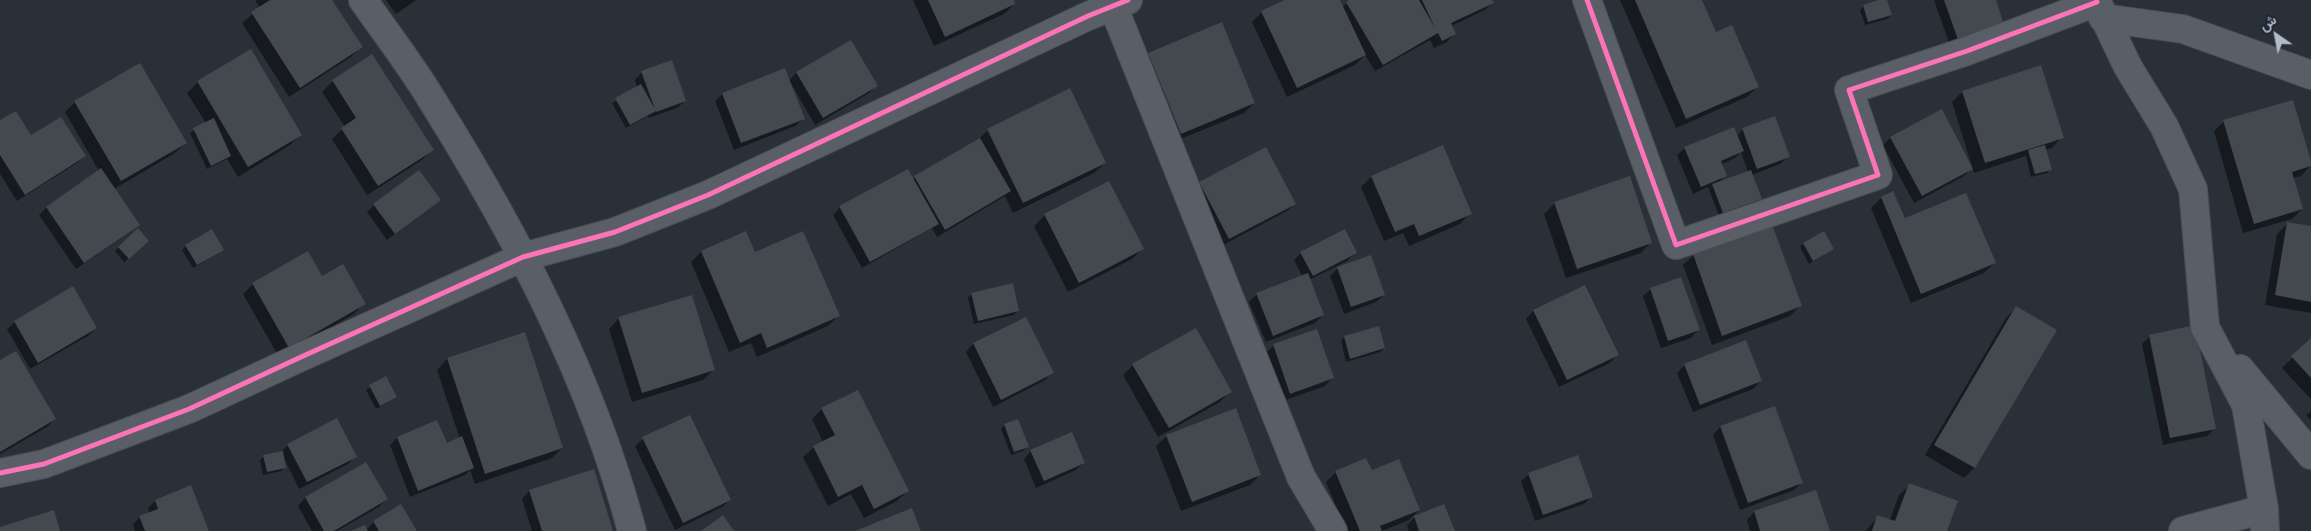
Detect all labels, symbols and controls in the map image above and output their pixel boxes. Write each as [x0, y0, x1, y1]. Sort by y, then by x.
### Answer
north arrow [2251, 10, 2301, 60]
text: ش [2256, 11, 2279, 34]

